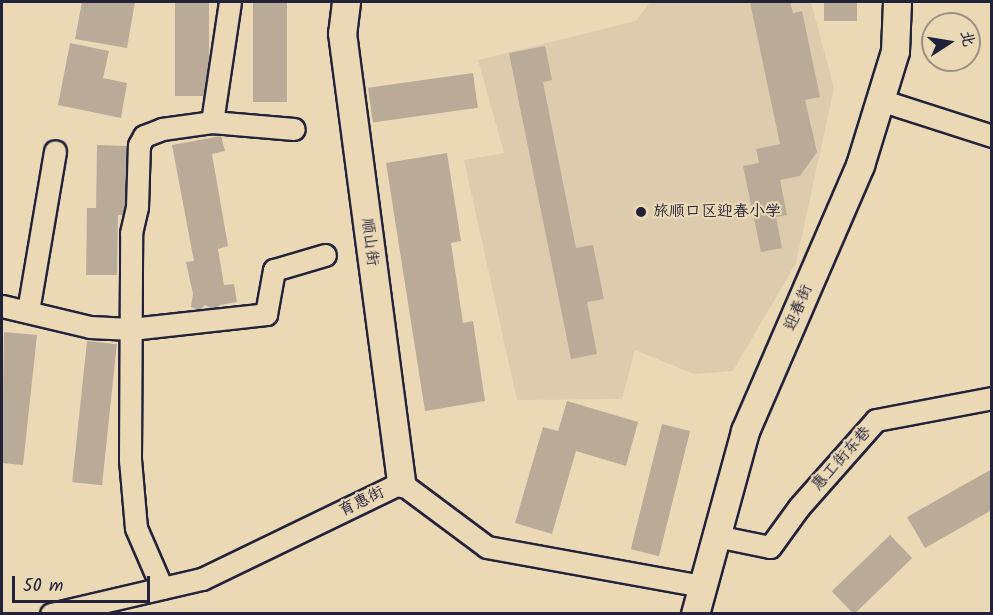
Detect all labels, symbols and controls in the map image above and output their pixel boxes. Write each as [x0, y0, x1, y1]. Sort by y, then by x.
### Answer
north arrow [921, 12, 981, 72]
text: 北 [953, 28, 981, 49]
place label: 旅顺口区迎春小学 [653, 202, 781, 222]
marker: 旅顺口区迎春小学 [634, 205, 648, 219]
street label: 顺山街 [357, 217, 381, 267]
street label: 迎春街 [781, 282, 817, 334]
street label: 惠工街东巷 [808, 423, 876, 495]
street label: 育惠街 [336, 483, 388, 521]
scale bar [15, 564, 153, 602]
text: 50 m [23, 572, 63, 601]

